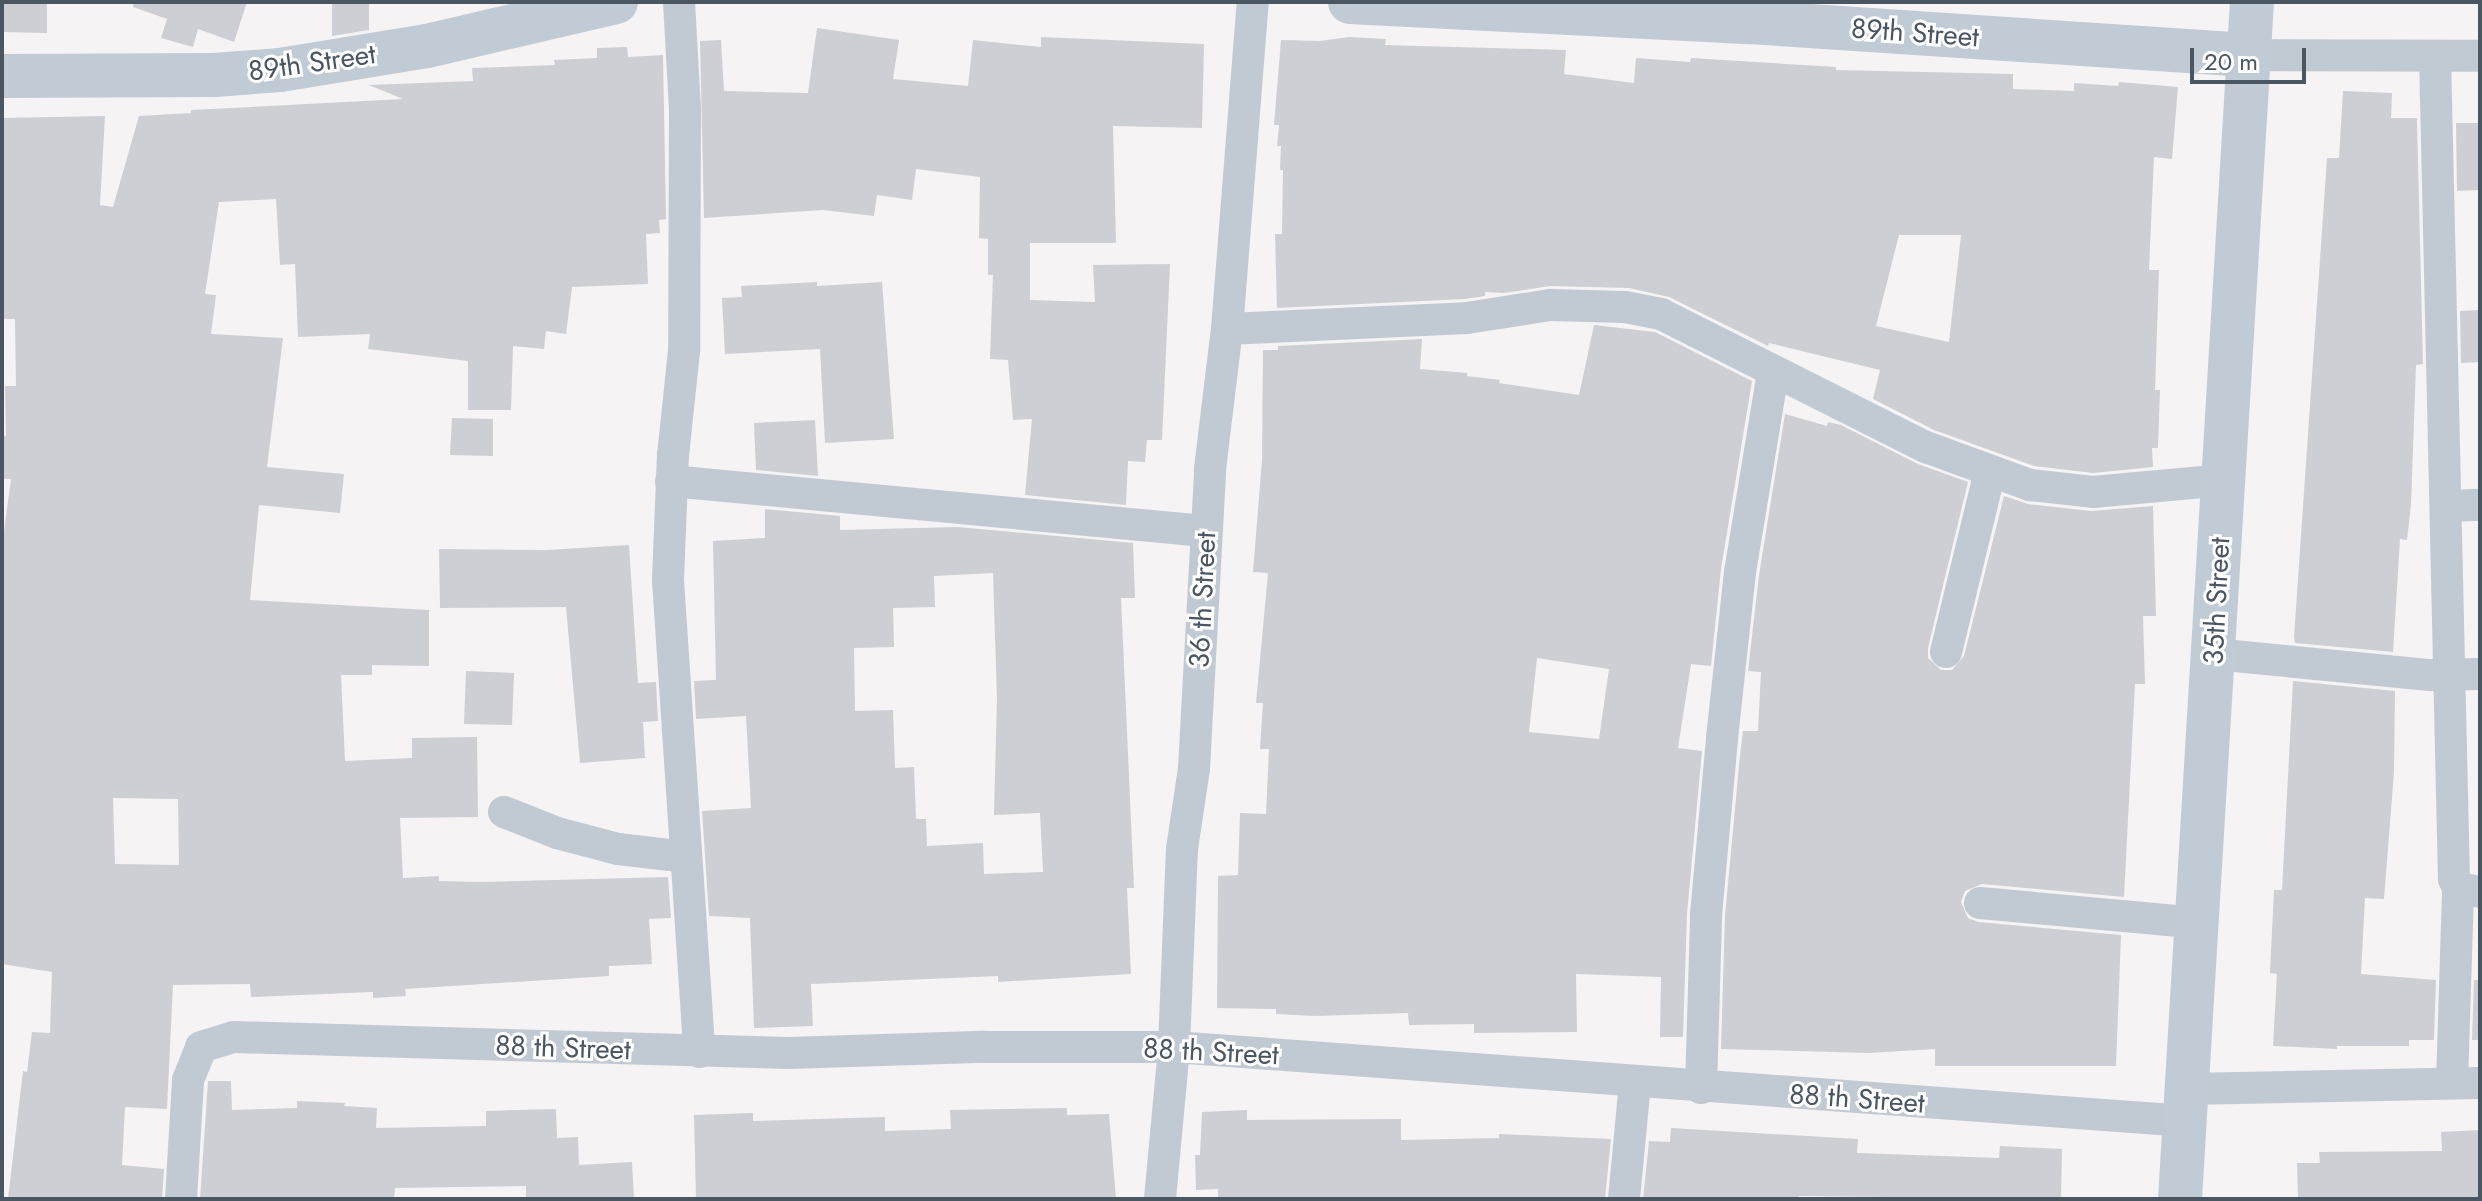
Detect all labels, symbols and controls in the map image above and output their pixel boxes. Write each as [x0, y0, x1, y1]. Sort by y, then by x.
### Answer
street label: 89th Street [1850, 12, 1980, 54]
scale bar [2194, 32, 2310, 82]
street label: 89th Street [246, 37, 378, 89]
text: 20 m [2204, 44, 2258, 79]
street label: 36 th Street [1183, 531, 1223, 669]
street label: 35th Street [2197, 536, 2237, 666]
street label: 88 th Street [495, 1029, 631, 1067]
street label: 88 th Street [1142, 1032, 1280, 1072]
street label: 88 th Street [1788, 1078, 1926, 1120]

